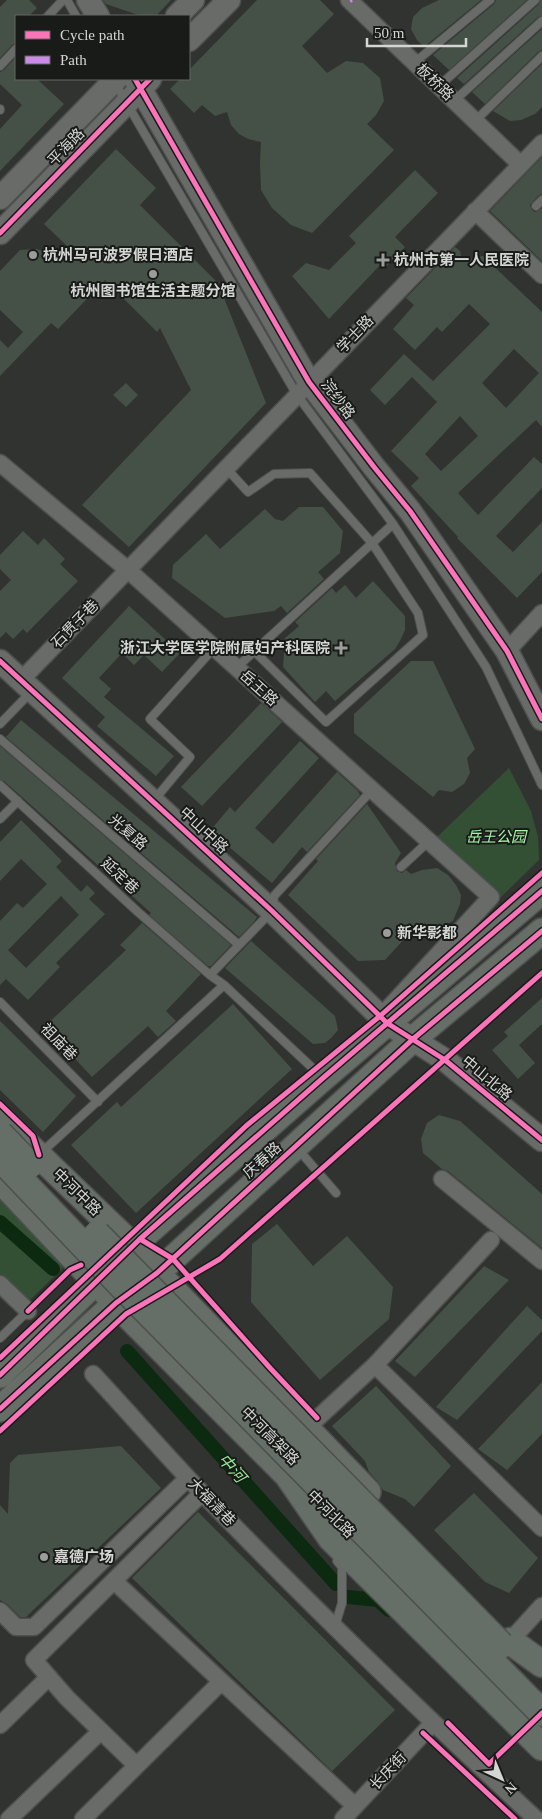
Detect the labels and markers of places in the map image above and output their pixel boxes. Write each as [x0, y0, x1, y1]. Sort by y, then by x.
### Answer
place label: 杭州马可波罗假日酒店 [43, 246, 193, 263]
marker: 杭州马可波罗假日酒店 [27, 249, 39, 261]
place label: 杭州市第一人民医院 [394, 251, 529, 268]
marker: 杭州市第一人民医院 [376, 253, 390, 267]
marker: 杭州图书馆生活主题分馆 [147, 268, 159, 280]
place label: 杭州图书馆生活主题分馆 [70, 282, 236, 299]
place label: 浙江大学医学院附属妇产科医院 [120, 639, 330, 656]
marker: 浙江大学医学院附属妇产科医院 [334, 641, 348, 655]
place label: 新华影都 [397, 924, 457, 941]
marker: 新华影都 [381, 927, 393, 939]
place label: 嘉德广场 [54, 1548, 114, 1565]
marker: 嘉德广场 [38, 1551, 50, 1563]

